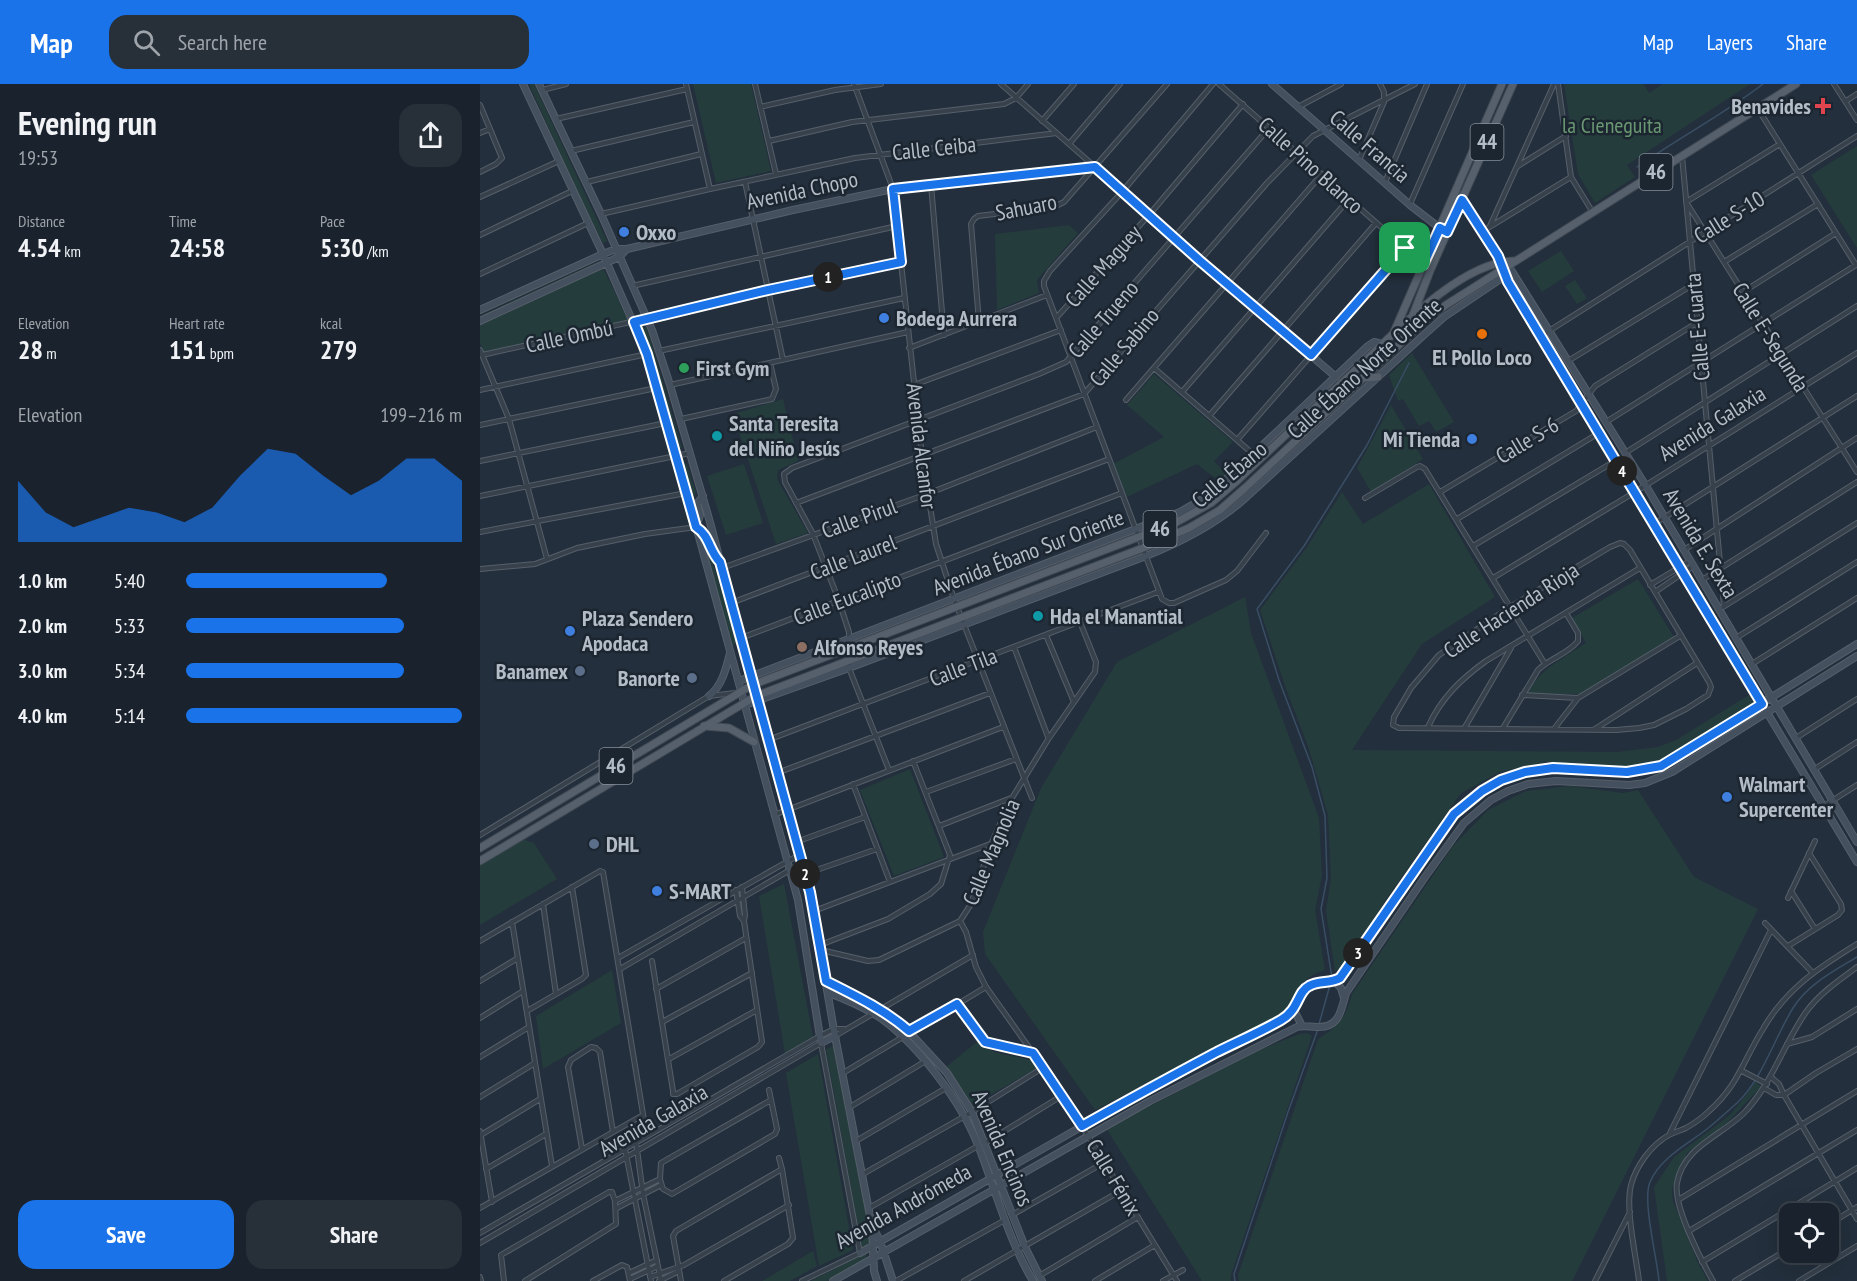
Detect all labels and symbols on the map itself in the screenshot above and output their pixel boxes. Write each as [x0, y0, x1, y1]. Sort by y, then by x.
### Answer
place label: Benavides [1731, 92, 1811, 120]
marker: Benavides [1816, 99, 1830, 113]
street label: Calle Francia [1324, 103, 1416, 189]
street label: Calle Pino Blanco [1253, 110, 1369, 220]
park label: la Cieneguita [1562, 111, 1662, 139]
road number: 44 [1470, 124, 1504, 160]
street label: Calle Ceiba [891, 130, 977, 166]
road number: 46 [1640, 154, 1672, 190]
street label: Avenida Chopo [744, 165, 860, 215]
street label: Calle S-10 [1688, 184, 1770, 250]
street label: Sahuaro [993, 187, 1059, 227]
place label: Oxxo [636, 218, 676, 246]
street label: Calle Maguey [1059, 218, 1148, 313]
pin [1379, 222, 1430, 273]
marker: Oxxo [617, 225, 631, 239]
pin: 1 [813, 262, 843, 292]
street label: Calle E-Cuarta [1678, 272, 1716, 382]
street label: Calle Trueno [1062, 274, 1144, 364]
street label: Calle E-Segunda [1726, 277, 1816, 397]
street label: Calle Ébano Norte Oriente [1281, 291, 1447, 445]
street label: Calle Sabino [1083, 302, 1165, 392]
place label: Bodega Aurrera [896, 304, 1017, 332]
marker: Bodega Aurrera [877, 311, 891, 325]
street label: Calle Ombú [523, 313, 615, 359]
marker: El Pollo Loco [1475, 327, 1489, 341]
place label: El Pollo Loco [1432, 343, 1532, 371]
place label: First Gym [696, 354, 769, 382]
marker: First Gym [677, 361, 691, 375]
street label: Avenida Galaxia [1653, 379, 1771, 467]
street label: Avenida Alcanfor [900, 381, 944, 511]
place label: Santa Teresita del Niño Jesús [729, 409, 840, 462]
street label: Calle S-6 [1491, 410, 1563, 470]
place label: Mi Tienda [1383, 425, 1460, 453]
marker: Santa Teresita del Niño Jesús [710, 429, 724, 443]
marker: Mi Tienda [1465, 432, 1479, 446]
street label: Calle Ébano [1186, 434, 1272, 514]
pin: 4 [1607, 456, 1637, 486]
street label: Avenida E. Sexta [1657, 483, 1745, 603]
street label: Calle Pirul [818, 491, 901, 544]
street label: Avenida Ébano Sur Oriente [928, 503, 1128, 601]
road number: 46 [1144, 511, 1176, 547]
street label: Calle Laurel [806, 527, 901, 586]
street label: Calle Hacienda Rioja [1438, 556, 1584, 664]
street label: Calle Eucalipto [789, 565, 905, 631]
place label: Hda el Manantial [1050, 602, 1183, 630]
place label: Plaza Sendero Apodaca [581, 604, 694, 657]
marker: Hda el Manantial [1031, 609, 1045, 623]
marker: Plaza Sendero Apodaca [563, 624, 577, 638]
place label: Alfonso Reyes [813, 633, 923, 661]
marker: Alfonso Reyes [795, 640, 809, 654]
street label: Calle Tila [925, 641, 1001, 693]
place label: Banamex [496, 657, 568, 685]
marker: Banamex [573, 664, 587, 678]
place label: Banorte [618, 664, 680, 692]
marker: Banorte [685, 671, 699, 685]
road number: 46 [600, 748, 632, 784]
place label: Walmart Supercenter [1738, 770, 1834, 823]
marker: Walmart Supercenter [1720, 790, 1734, 804]
street label: Calle Magnolia [956, 795, 1026, 909]
place label: DHL [606, 830, 639, 858]
marker: DHL [587, 837, 601, 851]
pin: 2 [790, 859, 820, 889]
place label: S-MART [669, 877, 732, 905]
marker: S-MART [650, 884, 664, 898]
pin: 3 [1343, 938, 1373, 968]
street label: Avenida Galaxia [594, 1078, 712, 1162]
street label: Avenida Encinos [966, 1086, 1040, 1210]
street label: Calle Fénix [1080, 1134, 1148, 1220]
street label: Avenida Andrómeda [830, 1157, 976, 1255]

